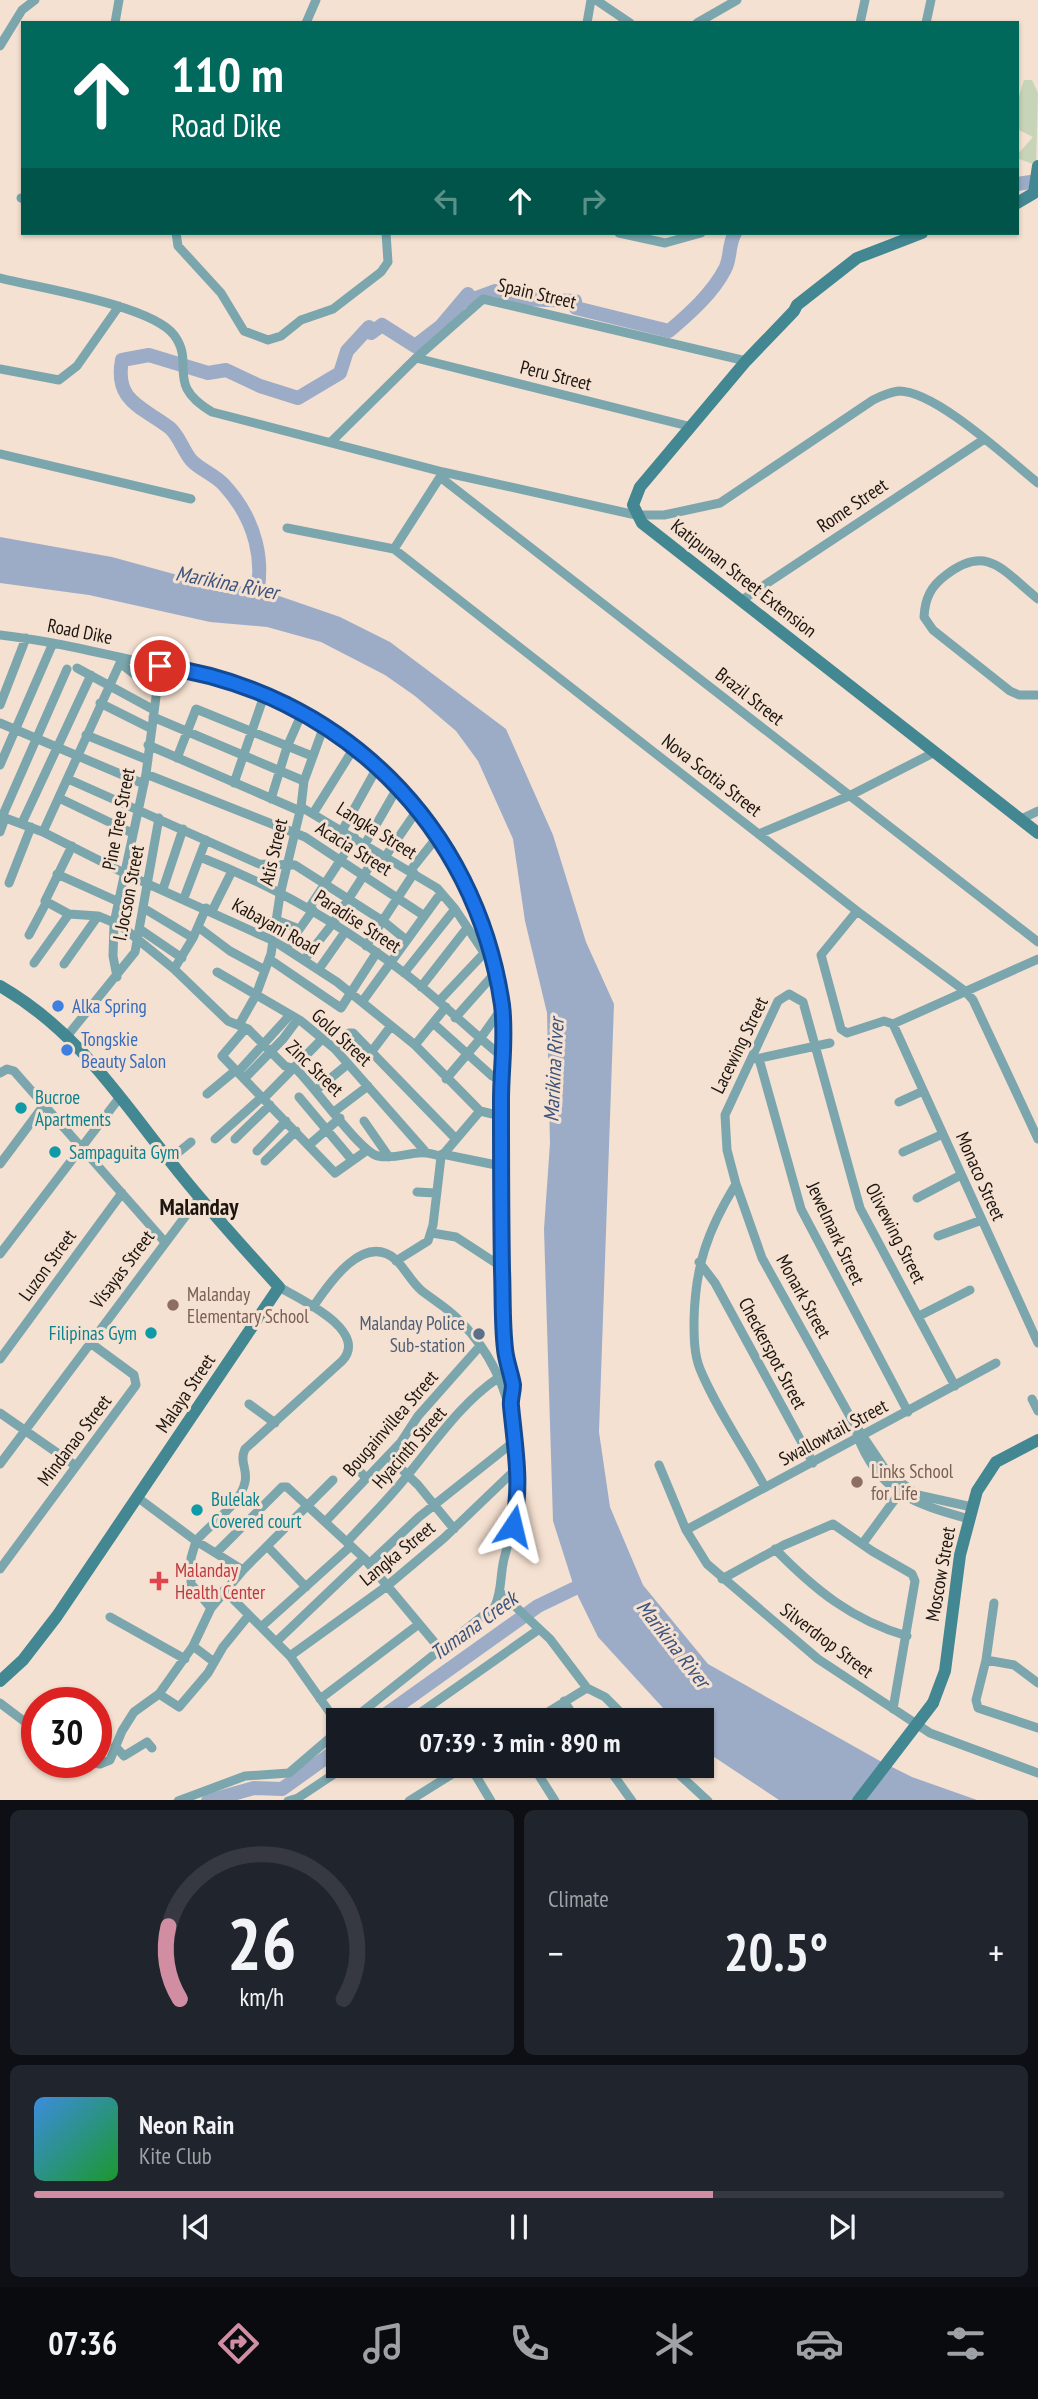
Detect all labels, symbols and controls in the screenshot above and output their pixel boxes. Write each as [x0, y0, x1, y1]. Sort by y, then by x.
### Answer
text: 110 m [171, 42, 284, 106]
icon: ahead [56, 49, 147, 140]
text: Road Dike [171, 104, 281, 146]
icon: left [428, 182, 466, 220]
icon: ahead [501, 182, 539, 220]
icon: right [574, 182, 612, 220]
street label: Spain Street [495, 272, 579, 314]
street label: Peru Street [518, 355, 595, 396]
street label: Rome Street [812, 472, 893, 537]
street label: Katipunan Street Extension [666, 514, 822, 642]
water label: Marikina River [173, 559, 284, 606]
street label: Road Dike [46, 613, 115, 649]
pin [130, 636, 190, 696]
icon: arrive [141, 647, 179, 685]
street label: Brazil Street [711, 662, 790, 731]
street label: Nova Scotia Street [657, 729, 767, 822]
street label: Pine Tree Street [96, 765, 140, 872]
street label: Langka Street [332, 796, 422, 864]
street label: Atis Street [254, 815, 292, 888]
street label: Acacia Street [312, 815, 397, 881]
street label: I. Jocson Street [107, 843, 149, 943]
street label: Paradise Street [310, 884, 406, 958]
street label: Kabayani Road [228, 892, 324, 960]
street label: Lacewing Street [705, 992, 773, 1097]
place label: Alka Spring [72, 994, 147, 1018]
marker: Alka Spring [50, 998, 66, 1014]
street label: Gold Street [307, 1003, 378, 1071]
water label: Marikina River [537, 1014, 570, 1123]
place label: Tongskie Beauty Salon [81, 1027, 166, 1073]
street label: Zinc Street [281, 1035, 349, 1102]
marker: Tongskie Beauty Salon [59, 1042, 75, 1058]
place label: Bucroe Apartments [35, 1085, 111, 1131]
marker: Bucroe Apartments [13, 1100, 29, 1116]
street label: Monaco Street [951, 1128, 1011, 1225]
place label: Sampaguita Gym [69, 1140, 179, 1164]
marker: Sampaguita Gym [47, 1144, 63, 1160]
street label: Jewelmark Street [801, 1177, 871, 1289]
street label: Olivewing Street [860, 1179, 932, 1288]
district label: Malanday [159, 1192, 239, 1221]
street label: Luzon Street [13, 1224, 81, 1305]
street label: Visayas Street [84, 1225, 160, 1314]
street label: Monark Street [771, 1250, 837, 1343]
place label: Malanday Elementary School [187, 1282, 309, 1328]
street label: Checkerspot Street [733, 1293, 813, 1414]
marker: Malanday Elementary School [165, 1297, 181, 1313]
place label: Malanday Police Sub-station [359, 1311, 465, 1357]
place label: Filipinas Gym [49, 1321, 137, 1345]
marker: Filipinas Gym [143, 1325, 159, 1341]
marker: Malanday Police Sub-station [471, 1326, 487, 1342]
street label: Malaya Street [150, 1348, 220, 1437]
street label: Bougainvillea Street [337, 1364, 443, 1481]
street label: Mindanao Street [32, 1389, 117, 1490]
street label: Swallowtail Street [774, 1393, 892, 1471]
street label: Hyacinth Street [367, 1400, 452, 1493]
place label: Links School for Life [871, 1459, 954, 1505]
marker: Links School for Life [849, 1474, 865, 1490]
place label: Bulelak Covered court [211, 1487, 302, 1533]
position arrow [476, 1489, 550, 1563]
marker: Bulelak Covered court [189, 1502, 205, 1518]
street label: Langka Street [354, 1515, 440, 1591]
street label: Moscow Street [920, 1524, 960, 1623]
place label: Malanday Health Center [175, 1558, 266, 1604]
marker: Malanday Health Center [149, 1571, 169, 1591]
water label: Tumana Creek [425, 1583, 525, 1666]
water label: Marikina River [631, 1594, 718, 1696]
street label: Silverdrop Street [776, 1597, 879, 1683]
speed limit sign: 30 [21, 1687, 112, 1778]
text: 07:39 · 3 min · 890 m [420, 1726, 620, 1759]
text: Climate [548, 1884, 609, 1913]
text: 26 [227, 1895, 297, 1989]
text: 20.5° [724, 1918, 828, 1985]
text: − [548, 1928, 564, 1977]
text: + [988, 1928, 1004, 1977]
text: km/h [240, 1980, 284, 2012]
text: Neon Rain [139, 2108, 234, 2141]
text: Kite Club [139, 2141, 212, 2170]
icon: previous [177, 2208, 215, 2246]
icon: pause [500, 2208, 538, 2246]
icon: next [823, 2208, 861, 2246]
icon: directions [214, 2319, 263, 2368]
icon: music [359, 2319, 408, 2368]
icon: phone [505, 2319, 554, 2368]
icon: climate [650, 2319, 699, 2368]
icon: car [795, 2319, 844, 2368]
icon: filters [941, 2319, 990, 2368]
text: 07:36 [48, 2322, 117, 2364]

